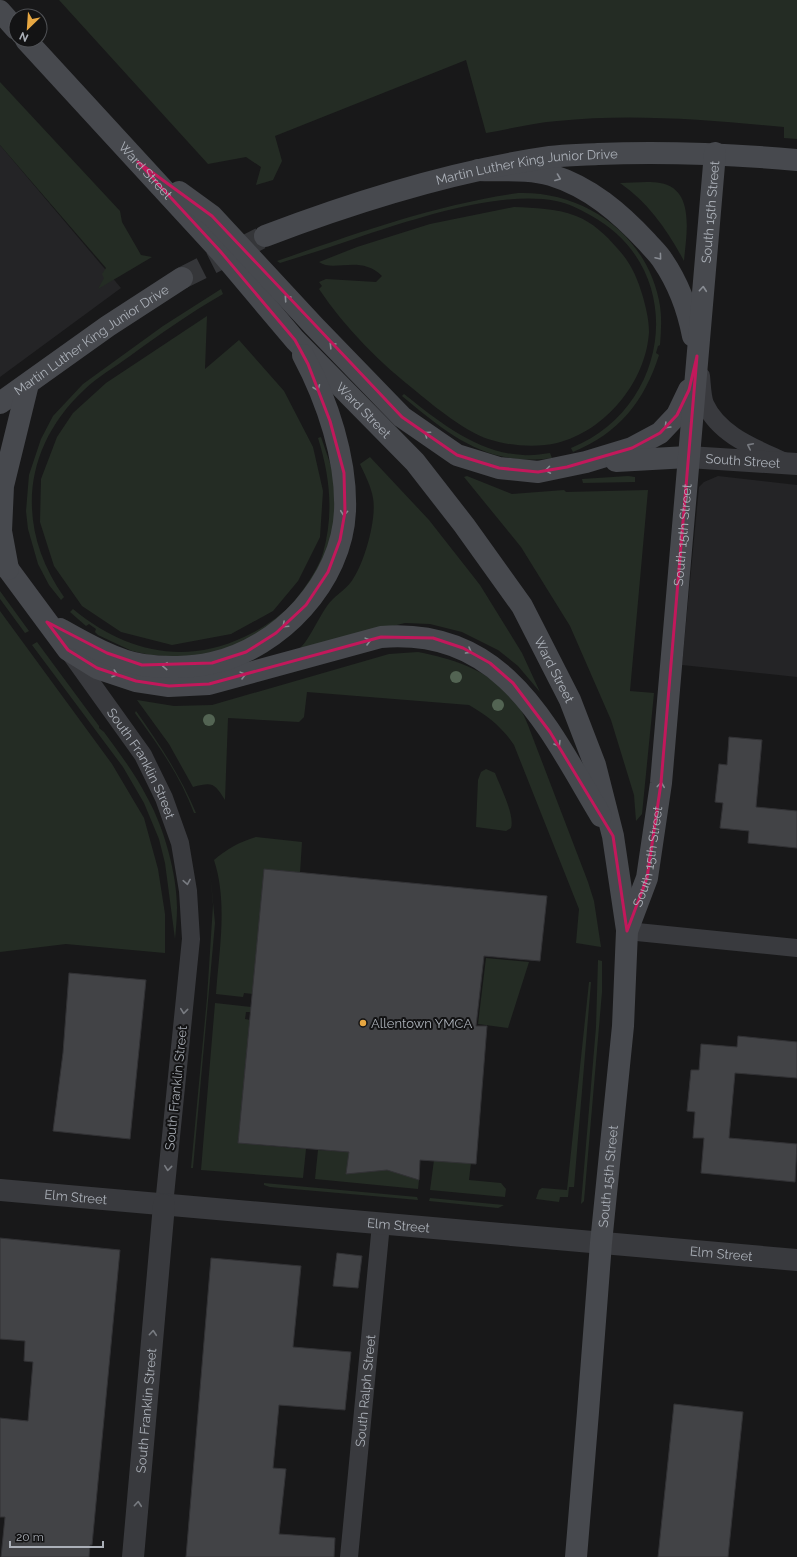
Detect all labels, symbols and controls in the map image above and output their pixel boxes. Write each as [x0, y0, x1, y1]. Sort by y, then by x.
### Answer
north arrow [8, 8, 48, 48]
text: N [17, 29, 31, 44]
street label: Ward Street [116, 139, 176, 202]
street label: Martin Luther King Junior Drive [434, 146, 618, 187]
street label: South 15th Street [698, 160, 722, 264]
one-way arrow [555, 174, 562, 182]
one-way arrow [655, 252, 662, 259]
street label: Martin Luther King Junior Drive [11, 281, 172, 398]
one-way arrow [698, 286, 707, 292]
one-way arrow [284, 295, 292, 303]
one-way arrow [329, 342, 337, 350]
street label: Ward Street [333, 379, 395, 441]
one-way arrow [312, 383, 320, 391]
one-way arrow [664, 421, 671, 429]
one-way arrow [424, 431, 431, 439]
one-way arrow [747, 443, 755, 451]
street label: South Street [705, 451, 781, 470]
one-way arrow [545, 465, 551, 474]
street label: South 15th Street [670, 482, 694, 587]
one-way arrow [340, 510, 349, 516]
one-way arrow [282, 620, 290, 627]
street label: Ward Street [531, 634, 578, 706]
one-way arrow [365, 637, 371, 645]
one-way arrow [465, 647, 473, 654]
one-way arrow [162, 662, 168, 670]
one-way arrow [112, 669, 119, 678]
one-way arrow [239, 671, 246, 680]
street label: South Franklin Street [104, 705, 178, 821]
one-way arrow [553, 740, 560, 747]
one-way arrow [656, 782, 665, 788]
street label: South 15th Street [629, 805, 665, 909]
one-way arrow [182, 878, 190, 885]
one-way arrow [179, 1008, 188, 1014]
place label: Allentown YMCA [371, 1016, 472, 1031]
marker: Allentown YMCA [358, 1018, 368, 1028]
street label: South Franklin Street [162, 1024, 190, 1151]
street label: South 15th Street [595, 1124, 620, 1228]
one-way arrow [164, 1165, 173, 1171]
street label: Elm Street [44, 1186, 108, 1207]
street label: Elm Street [367, 1215, 431, 1235]
street label: Elm Street [689, 1243, 754, 1264]
one-way arrow [148, 1330, 157, 1336]
street label: South Ralph Street [352, 1333, 378, 1448]
street label: South Franklin Street [133, 1347, 159, 1474]
one-way arrow [133, 1501, 142, 1507]
scale bar [10, 1523, 103, 1549]
text: 20 m [16, 1530, 44, 1544]

